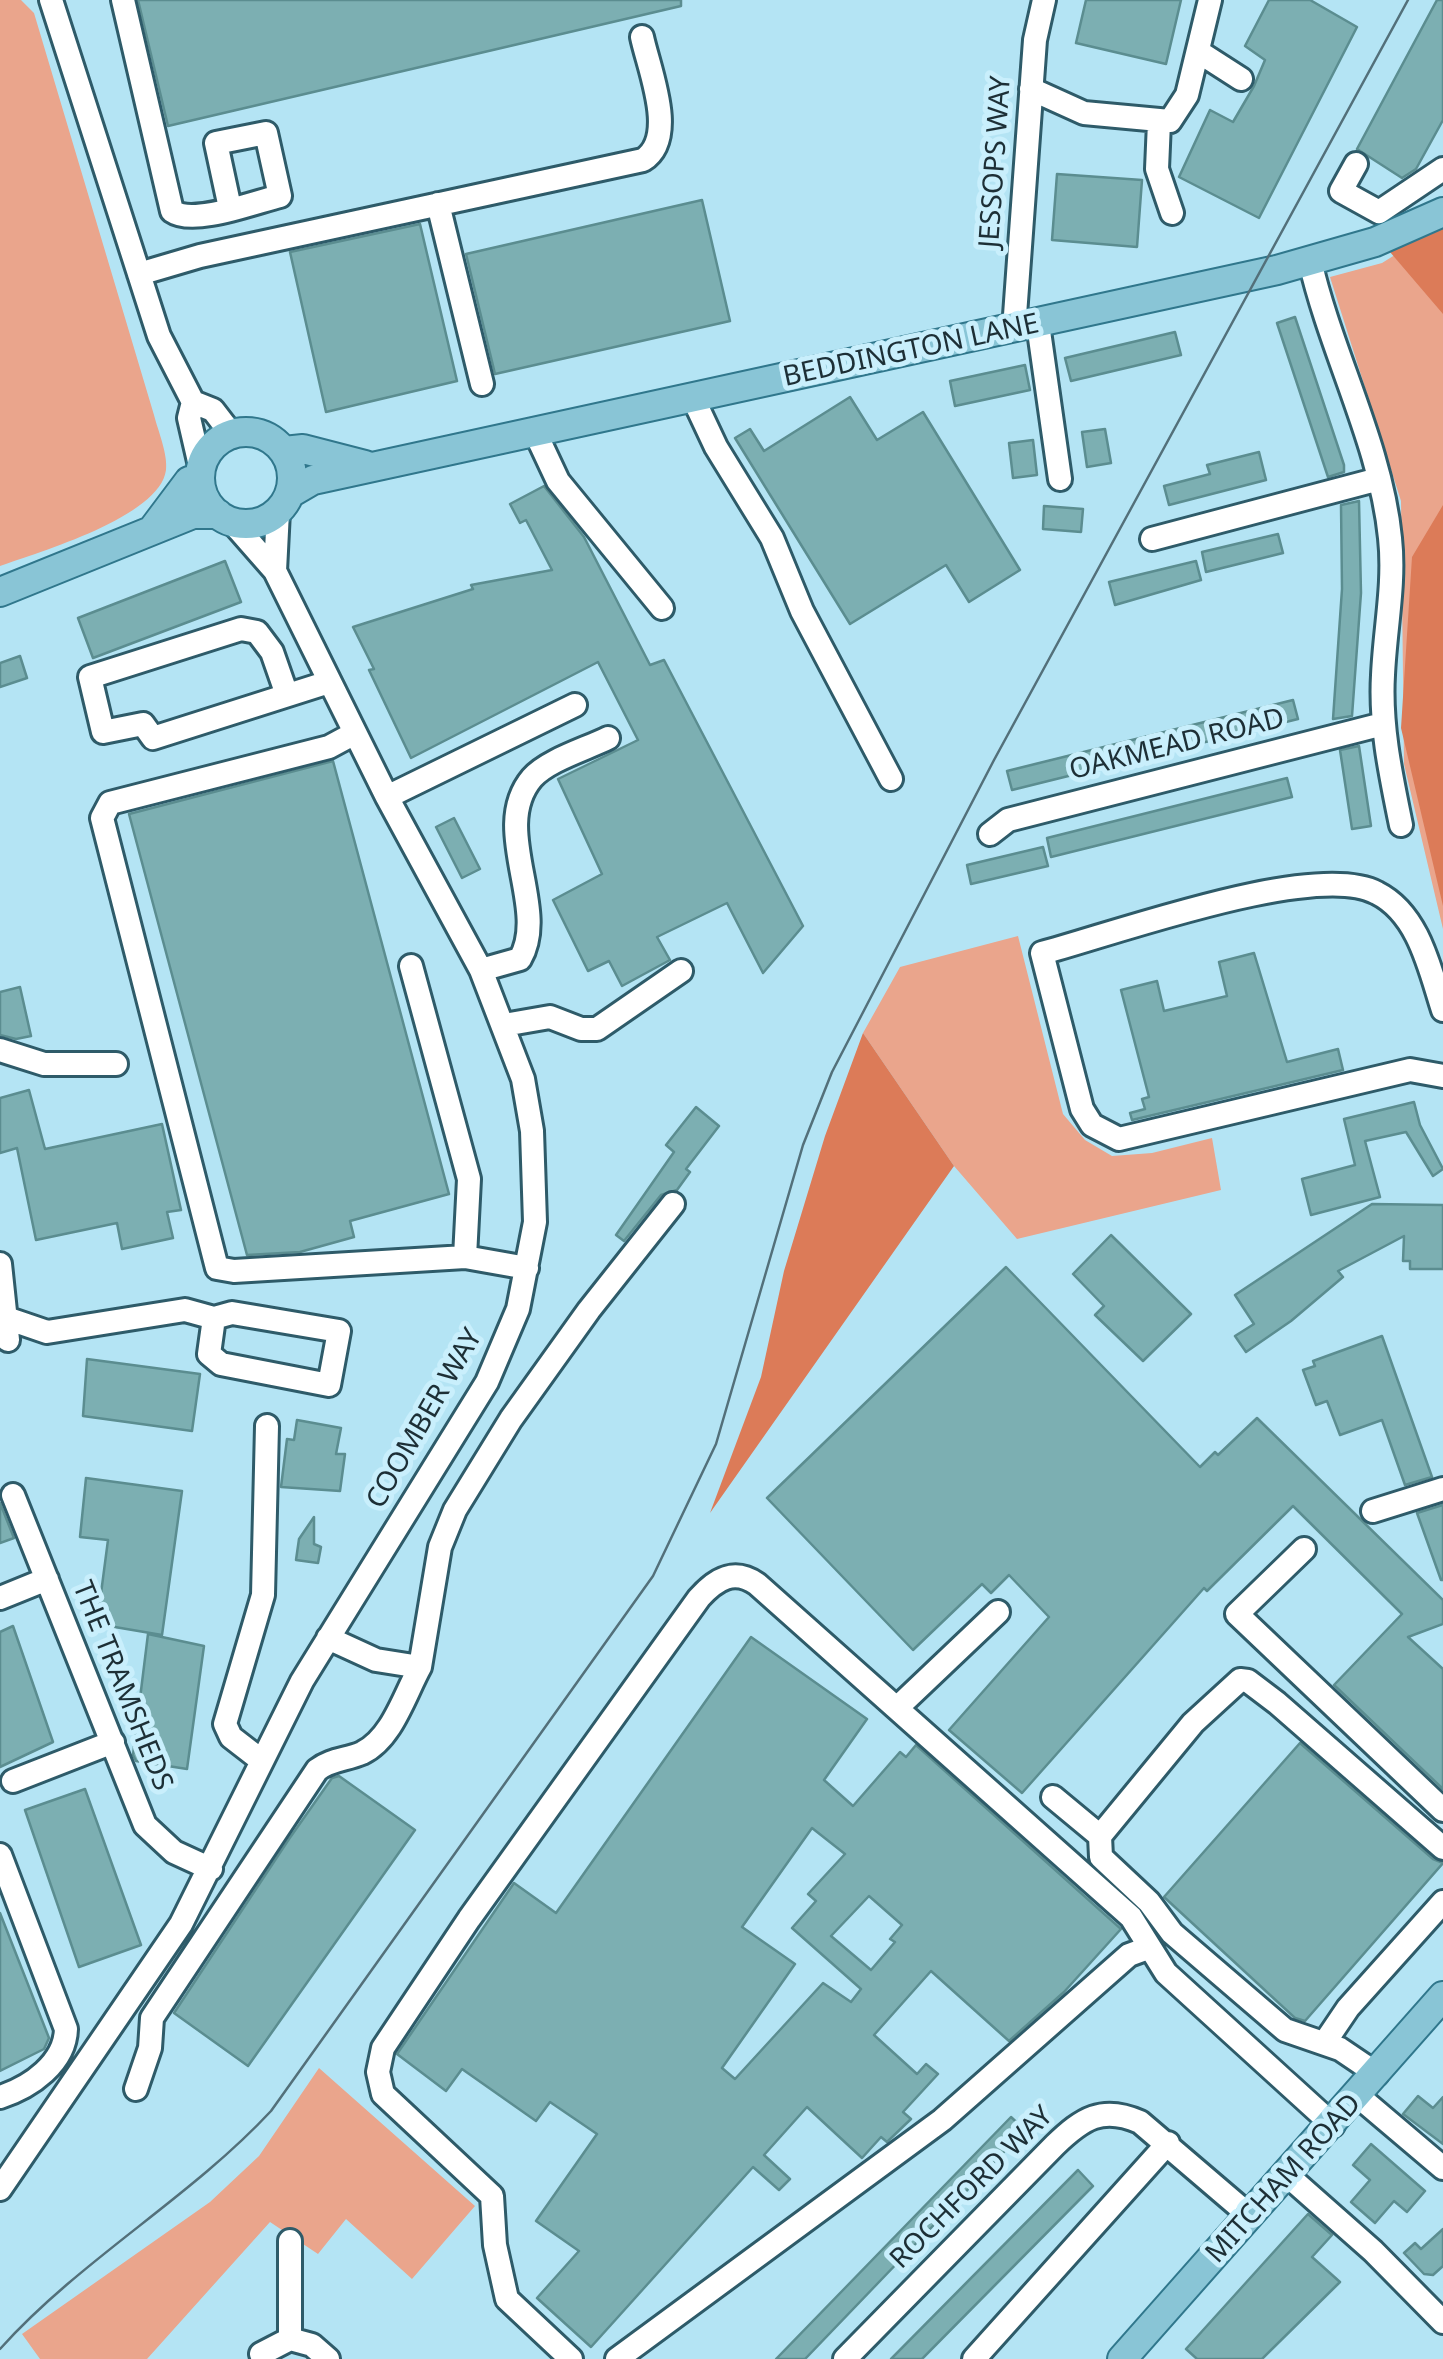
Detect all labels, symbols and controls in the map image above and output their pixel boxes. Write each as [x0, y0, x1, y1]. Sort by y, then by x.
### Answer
street label: JESSOPS WAY [973, 75, 1019, 249]
street label: BEDDINGTON LANE [780, 307, 1042, 395]
street label: OAKMEAD ROAD [1066, 702, 1288, 788]
street label: COOMBER WAY [360, 1323, 490, 1515]
street label: THE TRAMSHEDS [65, 1576, 179, 1796]
street label: MITCHAM ROAD [1199, 2088, 1369, 2270]
street label: ROCHFORD WAY [884, 2100, 1060, 2276]

